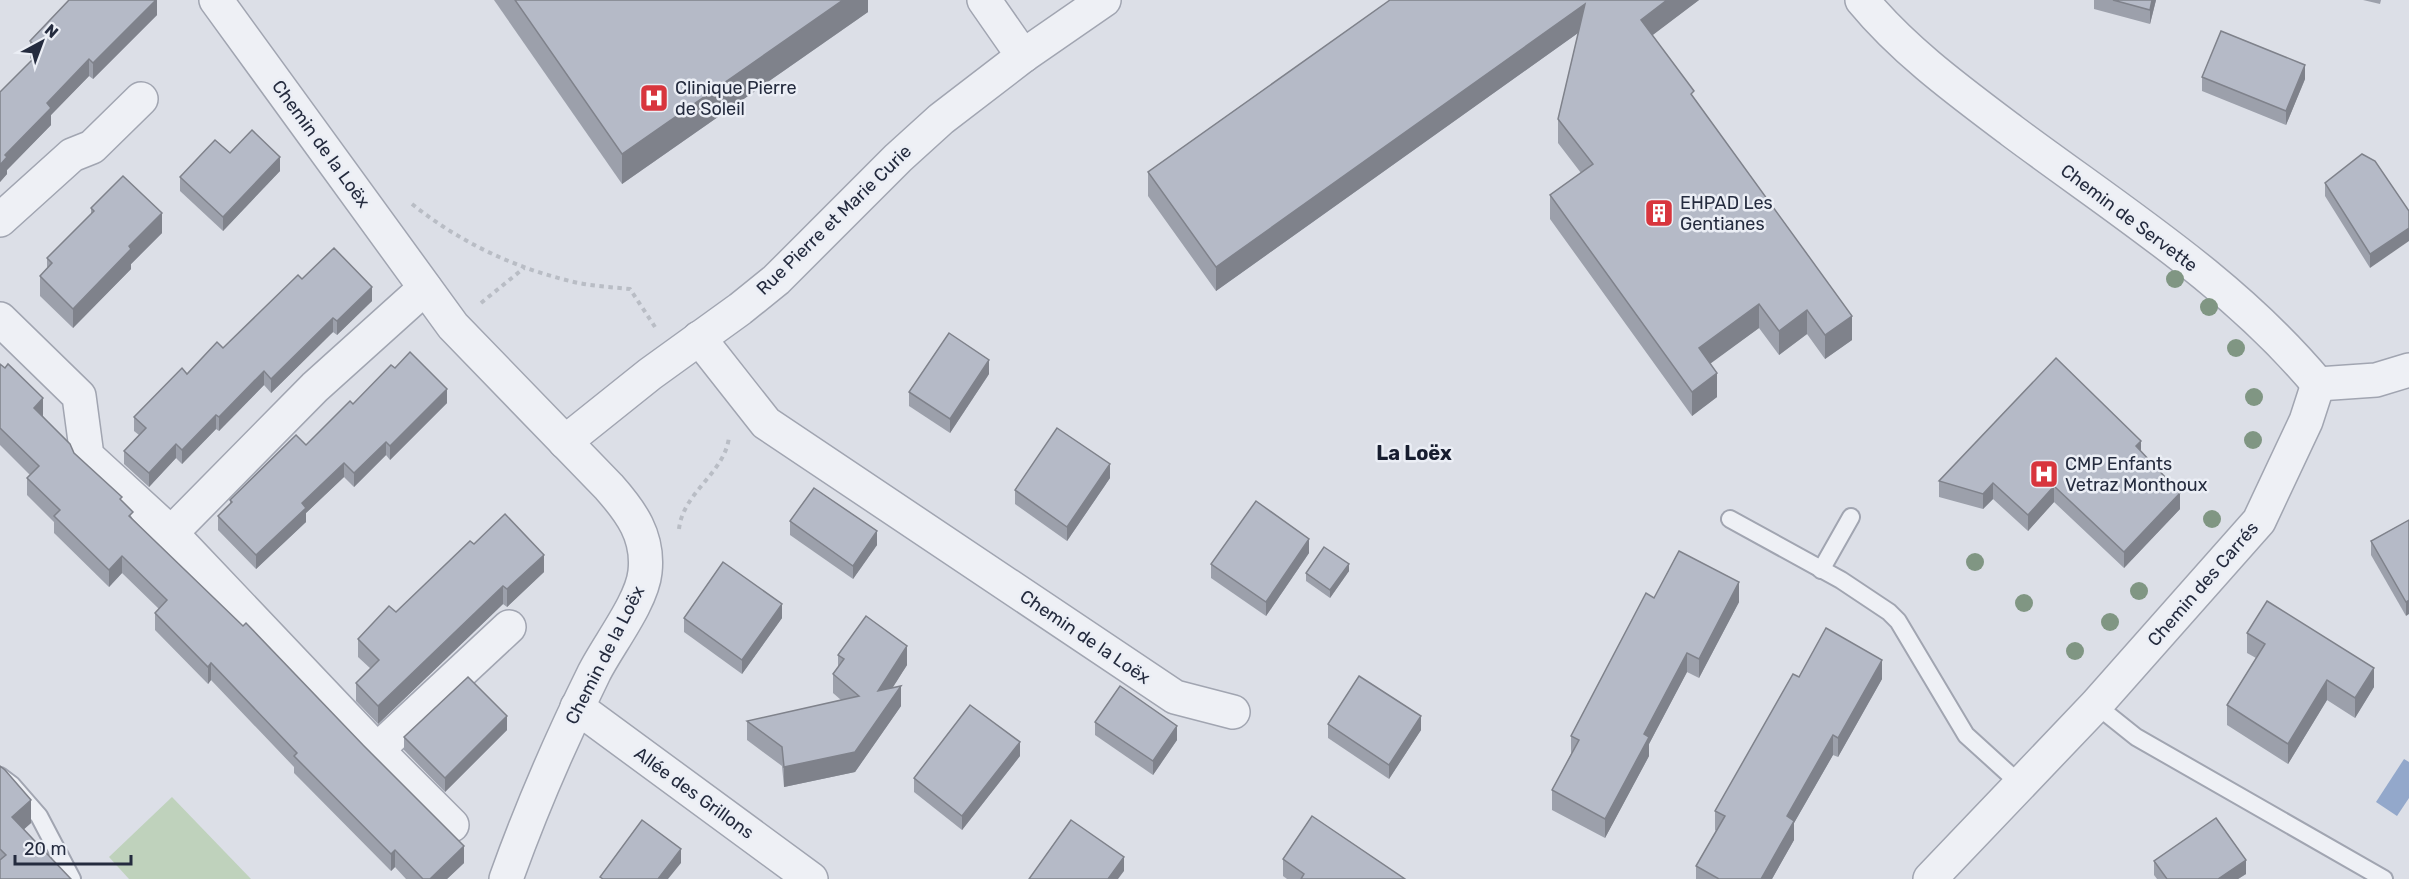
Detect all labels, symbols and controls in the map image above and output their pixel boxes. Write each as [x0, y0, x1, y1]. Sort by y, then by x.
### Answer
north arrow [12, 12, 72, 72]
text: N [41, 20, 62, 42]
street label: Chemin de la Loëx [267, 76, 375, 212]
place label: Clinique Pierre de Soleil [675, 77, 797, 120]
hospital icon: Clinique Pierre de Soleil [638, 82, 670, 114]
street label: Rue Pierre et Marie Curie [752, 140, 916, 300]
street label: Chemin de Servette [2056, 159, 2202, 277]
place label: EHPAD Les Gentianes [1680, 192, 1773, 235]
building icon: EHPAD Les Gentianes [1643, 197, 1675, 229]
district label: La Loëx [1376, 441, 1452, 465]
place label: CMP Enfants Vetraz Monthoux [2065, 453, 2208, 496]
hospital icon: CMP Enfants Vetraz Monthoux [2028, 458, 2060, 490]
street label: Chemin des Carrés [2143, 517, 2263, 651]
street label: Chemin de la Loëx [561, 582, 650, 728]
street label: Chemin de la Loëx [1016, 585, 1155, 689]
street label: Allée des Grillons [630, 742, 758, 844]
scale bar [15, 828, 130, 866]
text: 20 m [24, 838, 66, 860]

